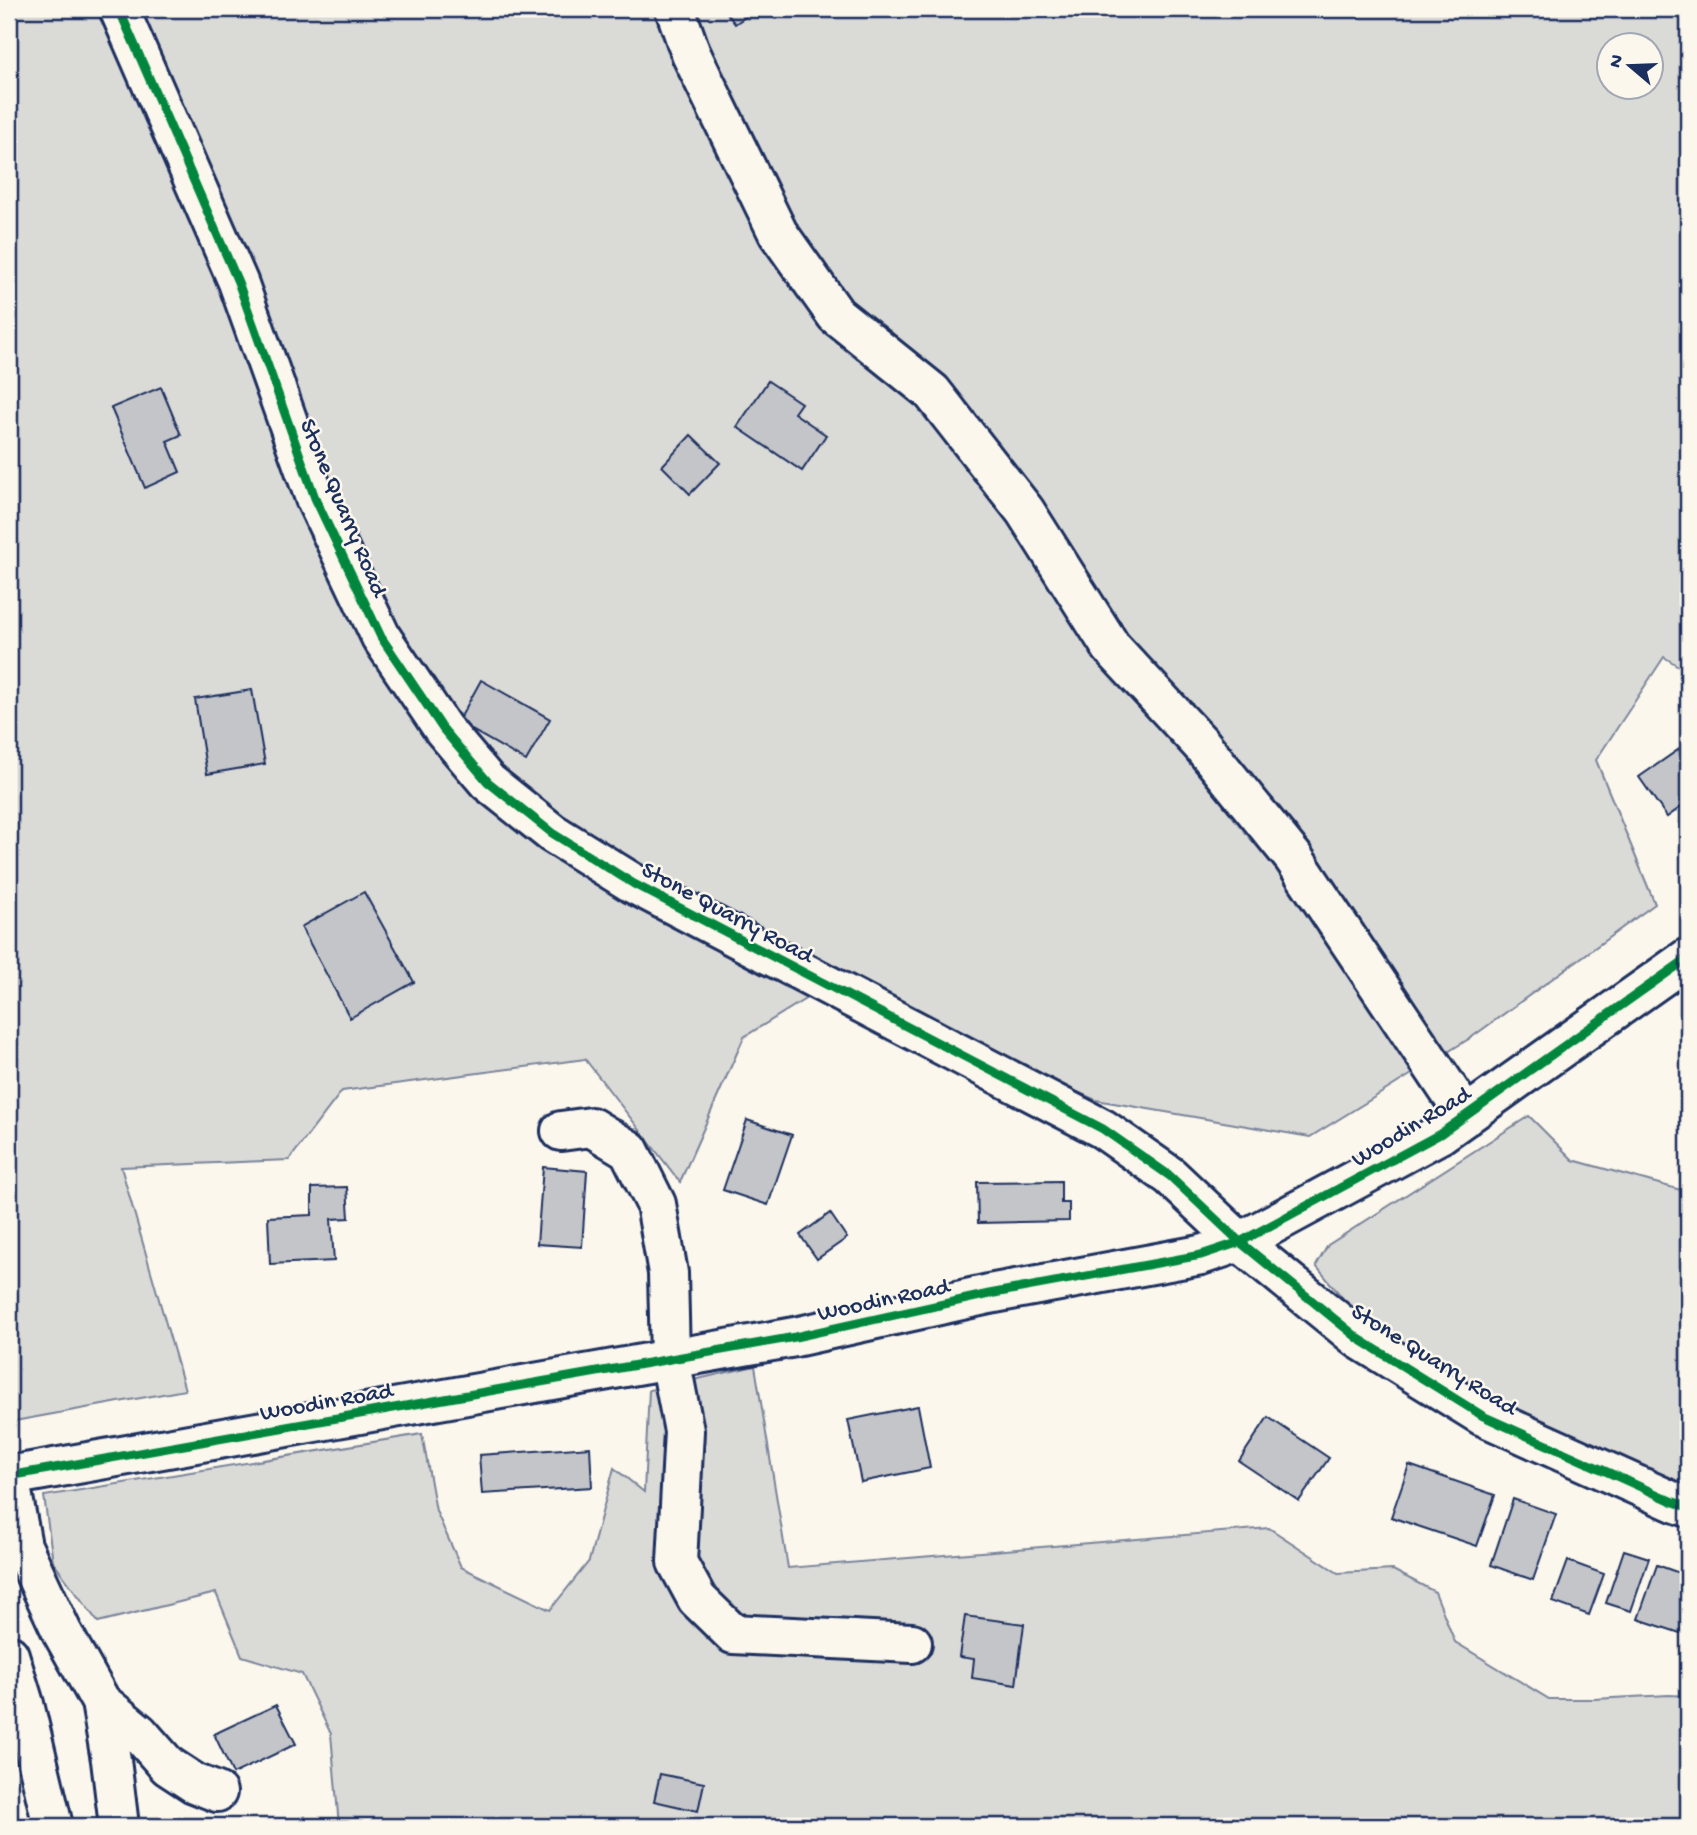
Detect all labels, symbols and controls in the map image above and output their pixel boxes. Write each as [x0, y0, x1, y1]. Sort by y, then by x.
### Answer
north arrow [1596, 32, 1666, 102]
text: N [1604, 52, 1630, 71]
street label: Stone Quarry Road [291, 415, 393, 603]
street label: Stone Quarry Road [635, 857, 819, 973]
street label: Woodin Road [1347, 1080, 1478, 1175]
street label: Woodin Road [815, 1273, 954, 1330]
street label: Stone Quarry Road [1345, 1298, 1523, 1425]
street label: Woodin Road [258, 1377, 397, 1429]

